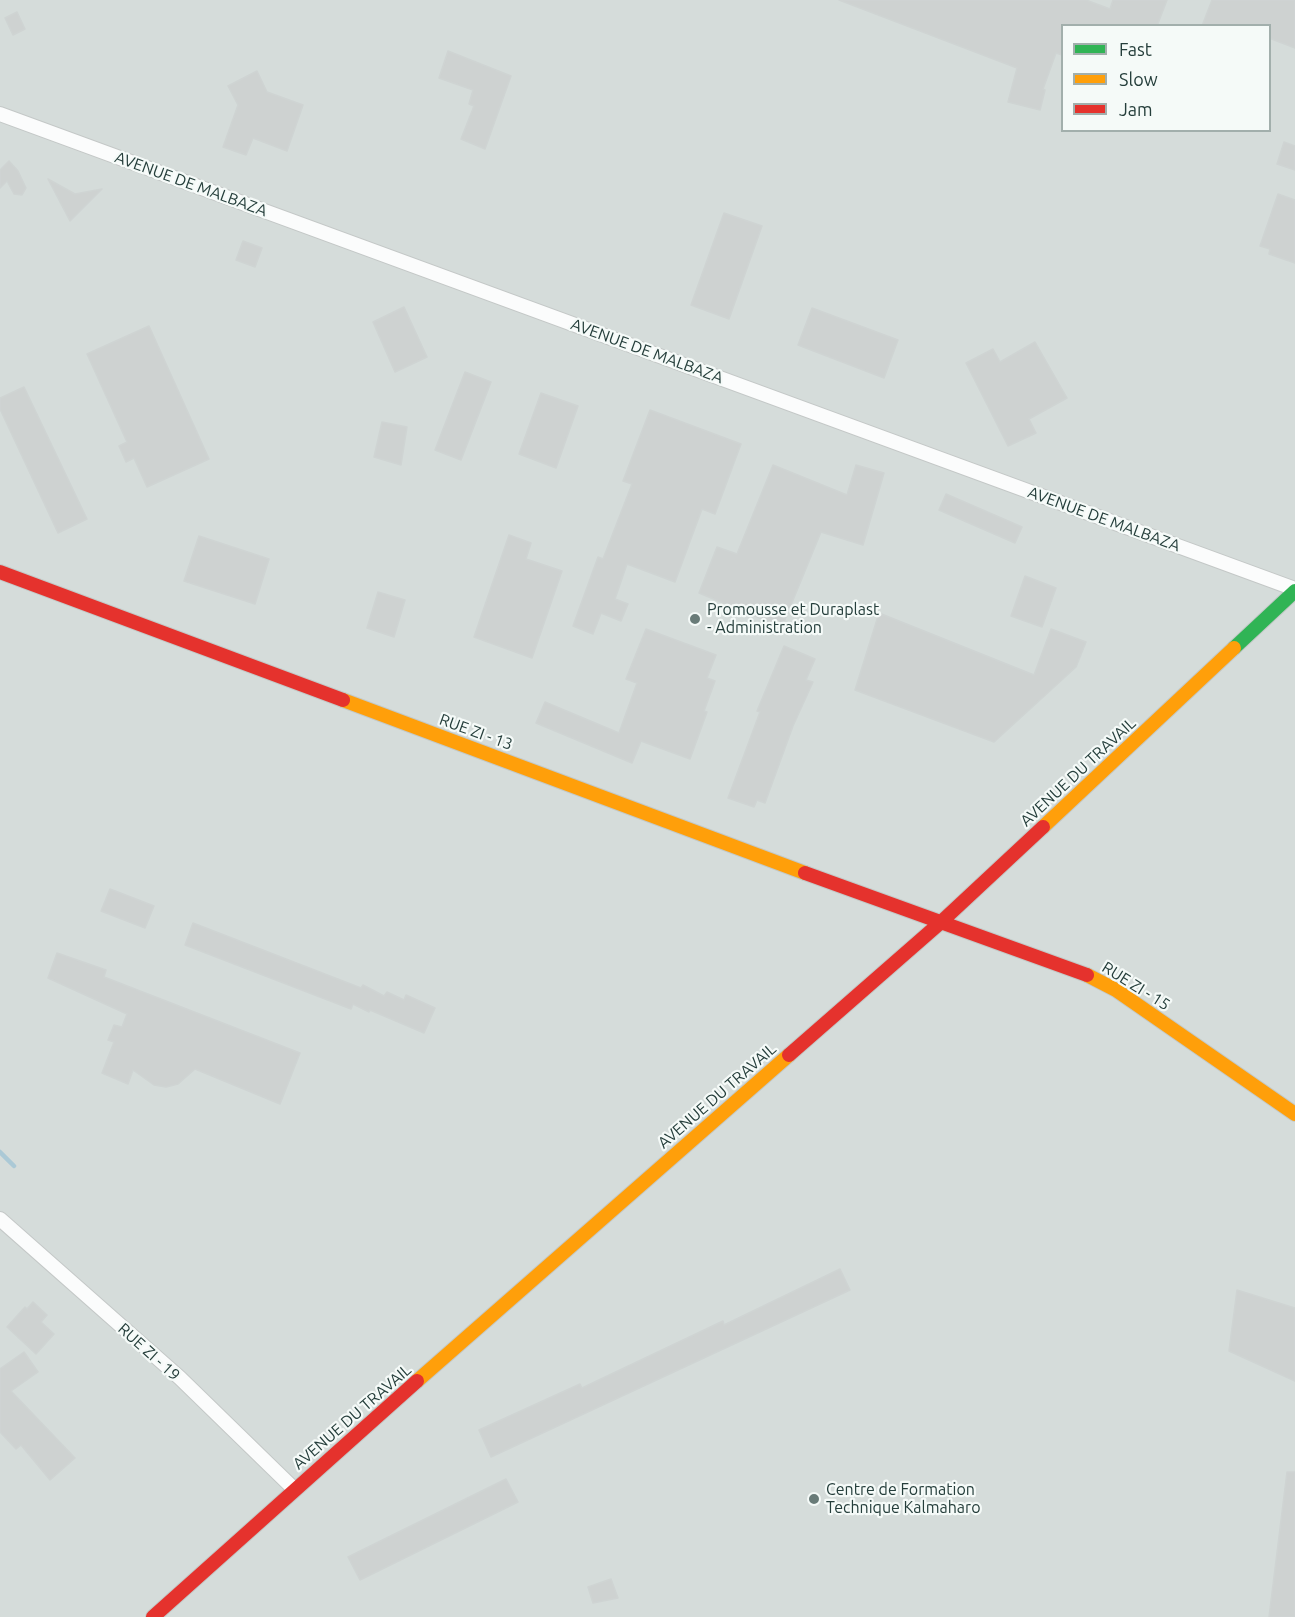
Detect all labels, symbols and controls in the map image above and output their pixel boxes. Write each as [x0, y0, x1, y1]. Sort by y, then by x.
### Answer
legend [1061, 24, 1271, 132]
text: Fast [1119, 39, 1152, 59]
text: Slow [1119, 69, 1158, 89]
text: Jam [1119, 99, 1153, 119]
street label: AVENUE DE MALBAZA [112, 148, 270, 220]
street label: AVENUE DE MALBAZA [568, 315, 726, 387]
street label: AVENUE DE MALBAZA [1025, 483, 1183, 555]
place label: Promousse et Duraplast - Administration [707, 600, 879, 638]
marker: Promousse et Duraplast - Administration [688, 612, 702, 626]
street label: RUE ZI - 13 [437, 710, 515, 754]
street label: AVENUE DU TRAVAIL [1016, 714, 1140, 830]
street label: RUE ZI - 15 [1098, 958, 1174, 1014]
street label: AVENUE DU TRAVAIL [654, 1039, 780, 1153]
street label: RUE ZI - 19 [114, 1319, 184, 1385]
street label: AVENUE DU TRAVAIL [289, 1360, 415, 1474]
place label: Centre de Formation Technique Kalmaharo [826, 1480, 980, 1518]
marker: Centre de Formation Technique Kalmaharo [807, 1492, 821, 1506]

